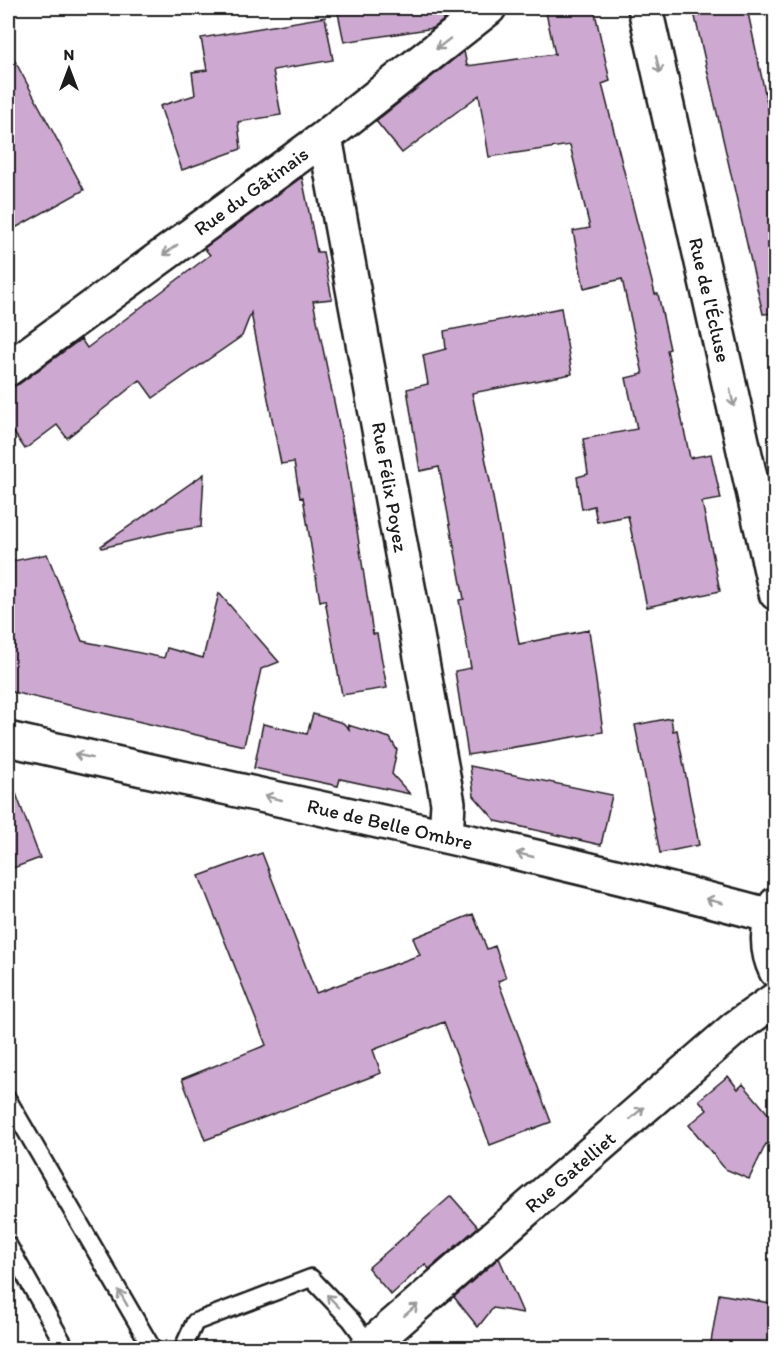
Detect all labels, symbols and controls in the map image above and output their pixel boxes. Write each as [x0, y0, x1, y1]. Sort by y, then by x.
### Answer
one-way arrow [435, 37, 451, 50]
north arrow [39, 39, 99, 99]
text: N [64, 45, 74, 64]
one-way arrow [653, 54, 664, 74]
street label: Rue du Gâtinais [189, 141, 313, 241]
street label: Rue de l'Écluse [684, 235, 736, 365]
one-way arrow [163, 244, 179, 256]
one-way arrow [727, 389, 739, 408]
street label: Rue Félix Poyez [367, 420, 413, 555]
one-way arrow [74, 749, 93, 761]
one-way arrow [264, 792, 283, 803]
street label: Rue de Belle Ombre [305, 793, 475, 855]
one-way arrow [516, 849, 535, 861]
one-way arrow [705, 895, 724, 906]
one-way arrow [630, 1106, 645, 1120]
street label: Rue Gatelliet [520, 1126, 620, 1218]
one-way arrow [116, 1290, 128, 1307]
one-way arrow [325, 1294, 340, 1309]
one-way arrow [403, 1303, 418, 1317]

